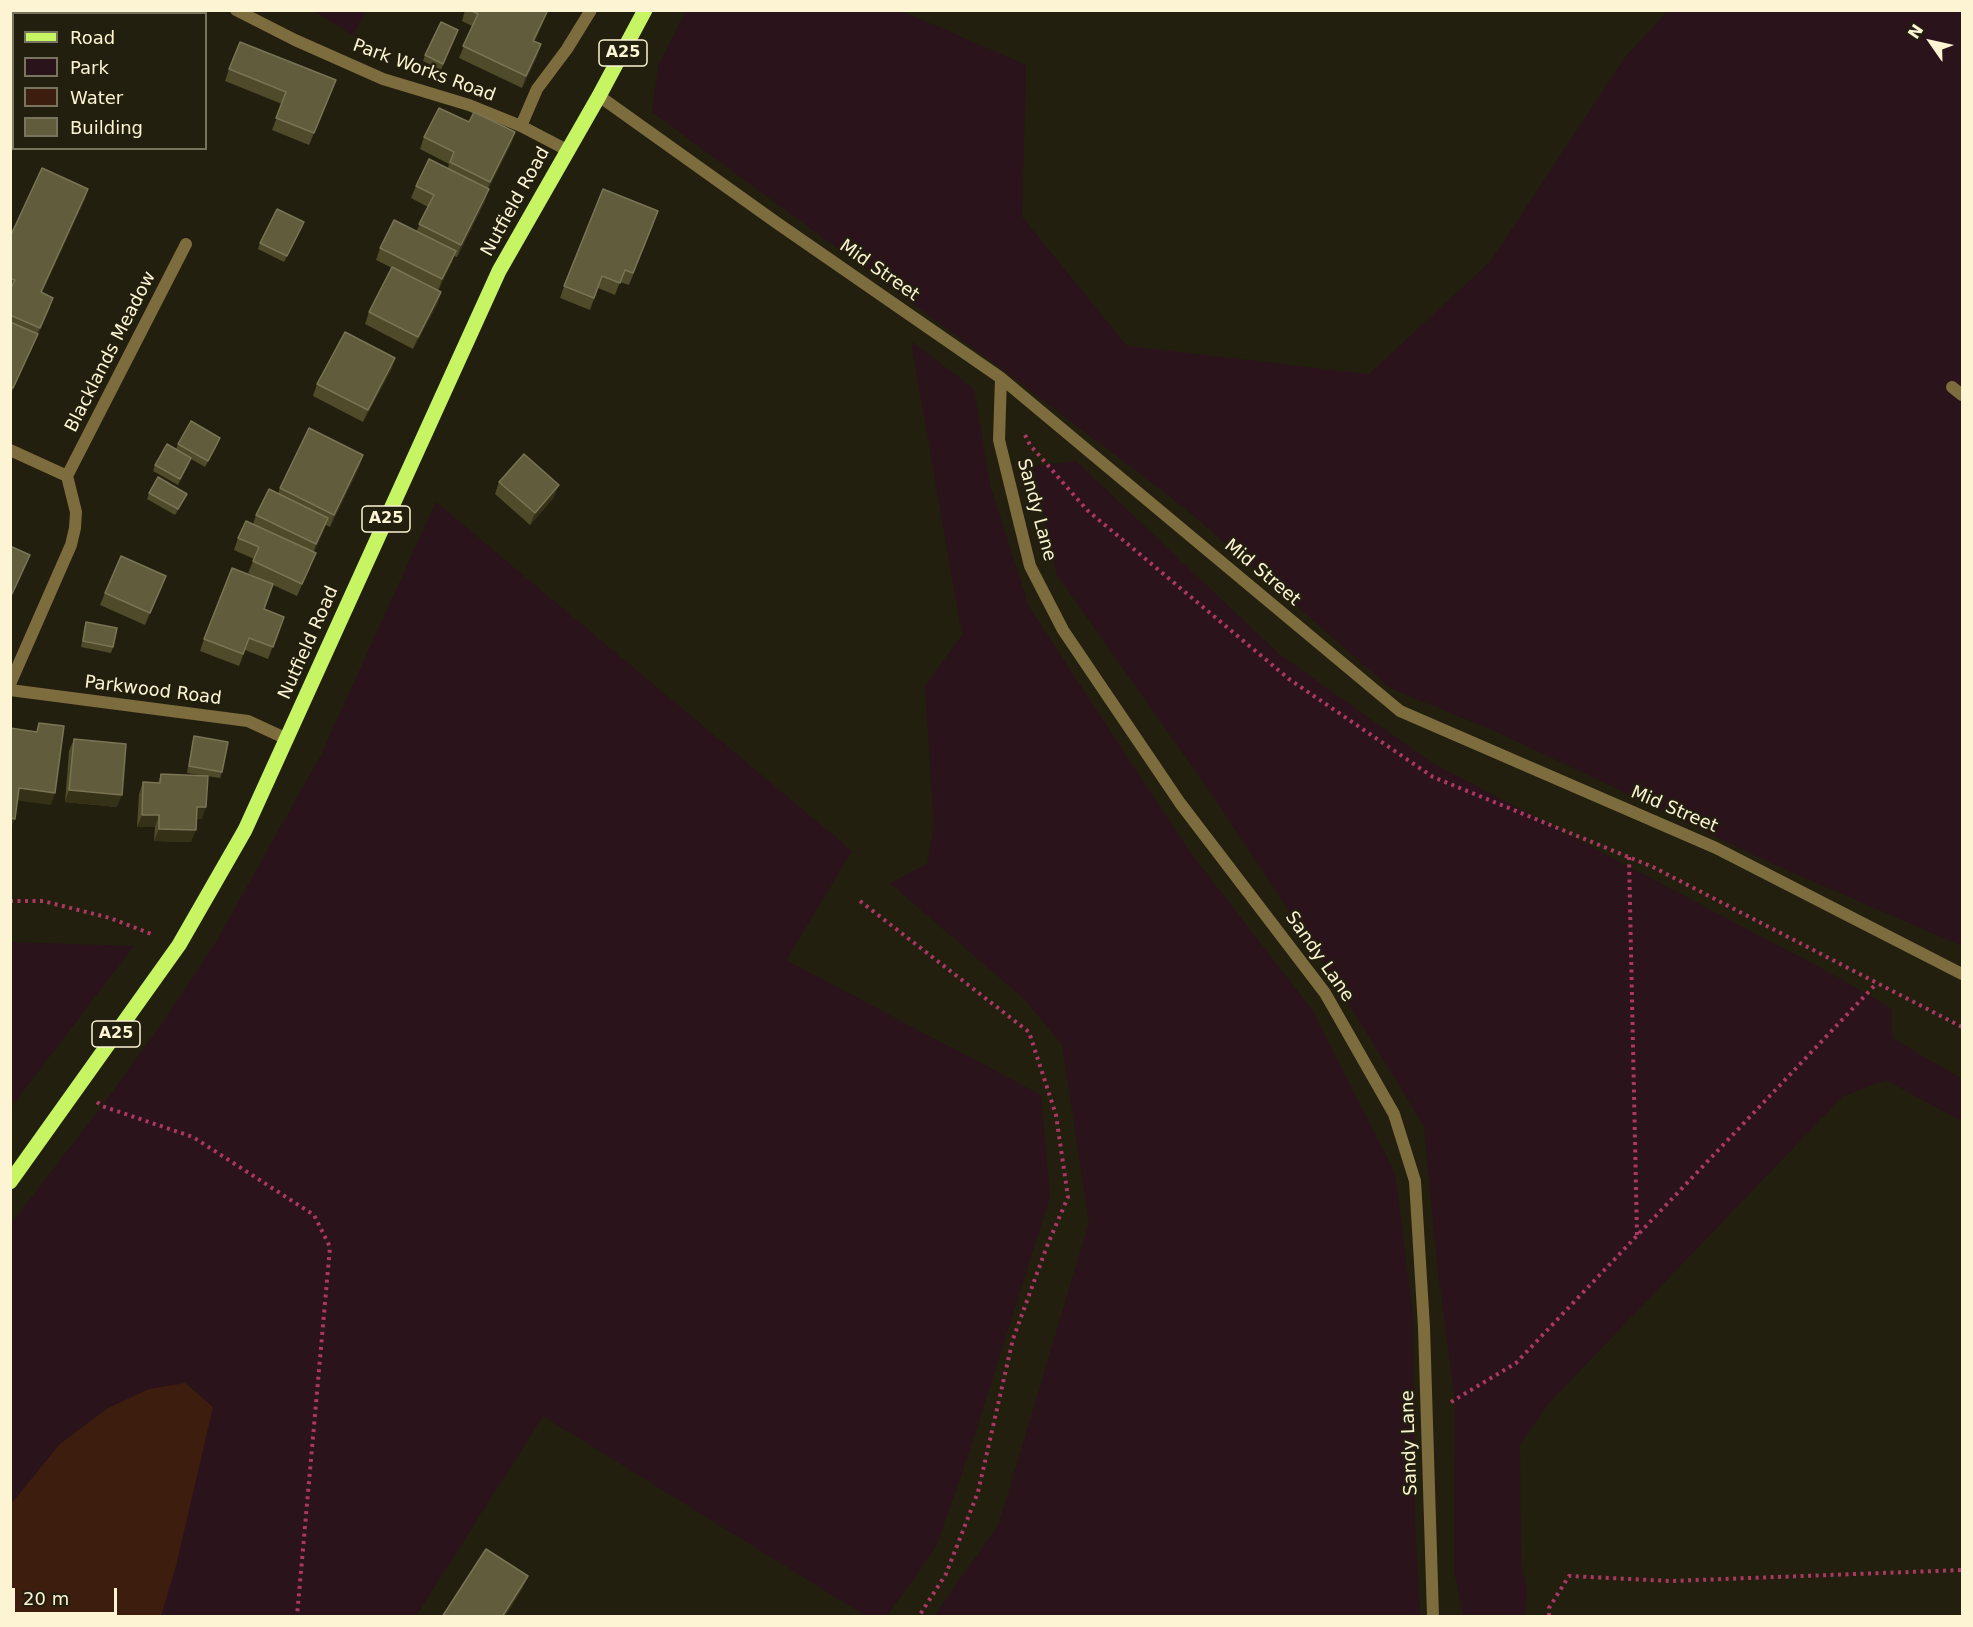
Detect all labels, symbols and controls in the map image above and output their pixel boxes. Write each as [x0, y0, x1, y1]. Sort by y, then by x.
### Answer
legend [12, 12, 207, 150]
north arrow [1901, 12, 1961, 72]
text: N [1904, 21, 1927, 43]
text: Road [70, 27, 115, 48]
street label: Park Works Road [350, 35, 498, 107]
road number: A25 [599, 40, 647, 66]
text: Park [70, 57, 109, 78]
text: Water [70, 87, 123, 108]
text: Building [70, 117, 143, 138]
street label: Nutfield Road [477, 144, 555, 260]
street label: Mid Street [835, 236, 923, 306]
street label: Blacklands Meadow [61, 268, 161, 436]
street label: Sandy Lane [1012, 456, 1060, 564]
road number: A25 [362, 506, 410, 532]
street label: Mid Street [1220, 535, 1304, 611]
street label: Nutfield Road [274, 583, 344, 703]
street label: Parkwood Road [83, 672, 223, 710]
street label: Mid Street [1627, 782, 1721, 838]
street label: Sandy Lane [1280, 908, 1358, 1006]
road number: A25 [92, 1021, 140, 1047]
street label: Sandy Lane [1397, 1390, 1423, 1496]
scale bar [15, 1576, 120, 1614]
text: 20 m [23, 1588, 69, 1609]

